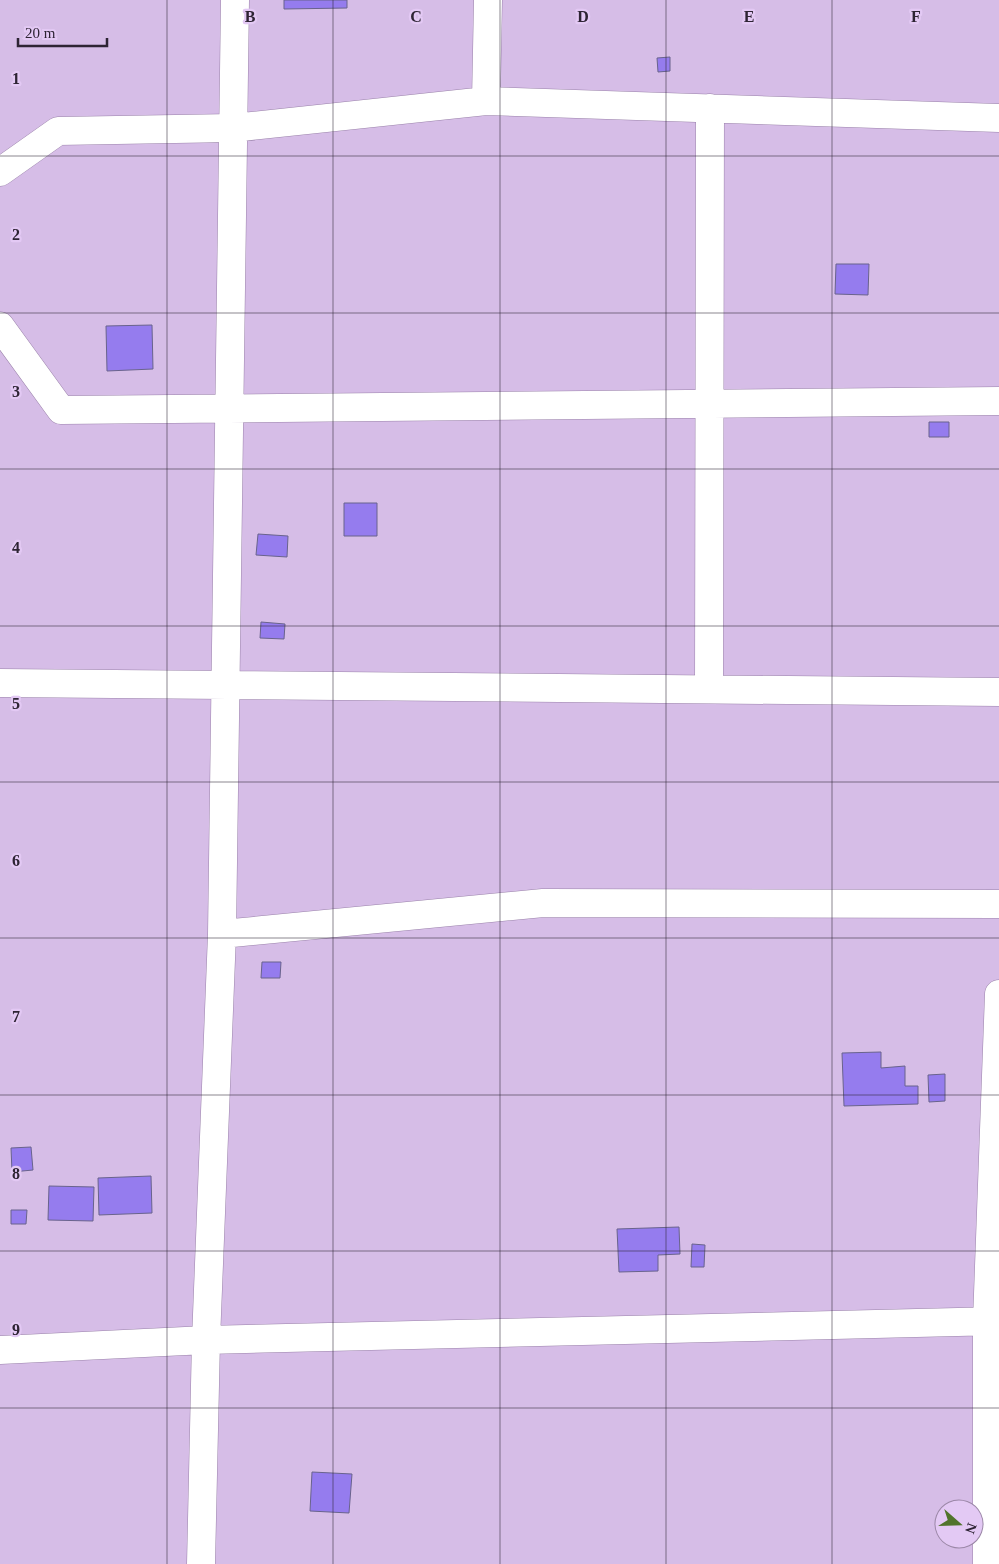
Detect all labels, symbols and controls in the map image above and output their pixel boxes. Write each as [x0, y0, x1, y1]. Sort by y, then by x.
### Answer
text: B [245, 8, 256, 25]
text: C [410, 8, 422, 25]
text: D [577, 8, 589, 25]
text: E [744, 8, 754, 25]
text: F [911, 8, 921, 25]
scale bar [18, 15, 106, 47]
text: 20 m [25, 25, 56, 41]
text: 1 [12, 70, 20, 87]
text: 2 [12, 226, 20, 243]
text: 3 [12, 383, 20, 400]
text: 4 [12, 539, 20, 556]
text: 5 [12, 695, 20, 712]
text: 6 [12, 852, 20, 869]
text: 7 [12, 1008, 20, 1025]
text: 8 [12, 1165, 20, 1182]
text: 9 [12, 1321, 20, 1338]
north arrow [934, 1499, 984, 1549]
text: N [962, 1521, 980, 1536]

